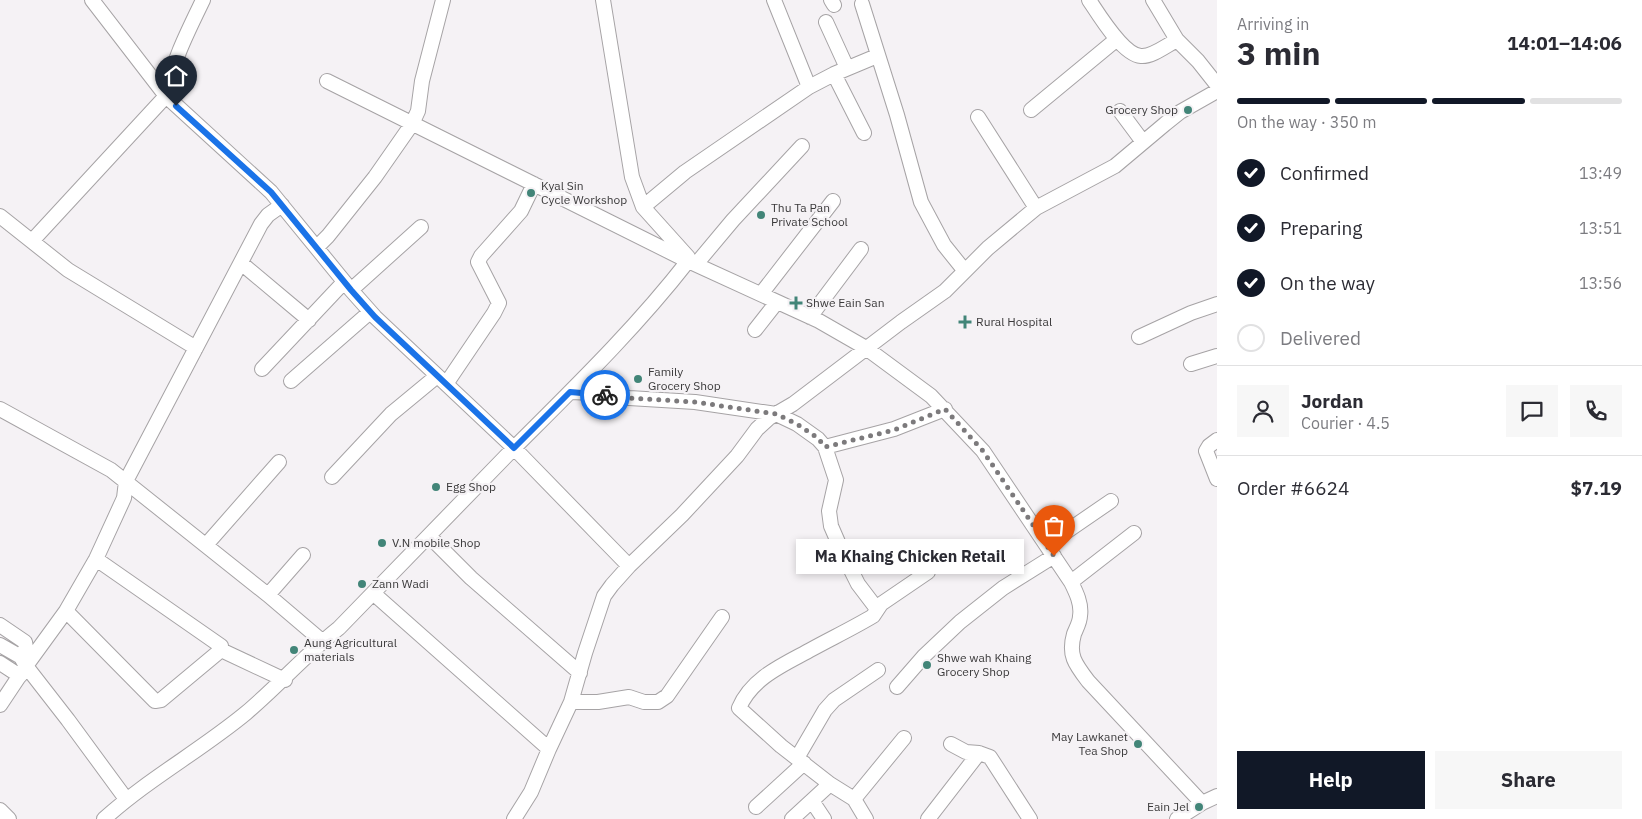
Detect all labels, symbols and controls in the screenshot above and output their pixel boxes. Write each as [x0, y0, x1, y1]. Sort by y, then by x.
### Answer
text: Arriving in [1237, 14, 1309, 34]
text: 14:01–14:06 [1507, 31, 1622, 55]
text: 3 min [1237, 32, 1321, 74]
pin [155, 55, 197, 106]
icon: home [162, 62, 190, 90]
place label: Grocery Shop [1105, 102, 1178, 117]
marker: Grocery Shop [1182, 104, 1194, 116]
text: On the way · 350 m [1237, 112, 1376, 132]
icon: check [1237, 159, 1265, 187]
text: Confirmed [1280, 161, 1369, 185]
text: 13:49 [1579, 163, 1622, 183]
place label: Kyal Sin Cycle Workshop [541, 178, 627, 207]
marker: Kyal Sin Cycle Workshop [525, 187, 537, 199]
place label: Thu Ta Pan Private School [771, 200, 848, 229]
marker: Thu Ta Pan Private School [755, 209, 767, 221]
icon: check [1237, 214, 1265, 242]
text: Preparing [1280, 216, 1362, 240]
text: 13:51 [1579, 218, 1622, 238]
icon: check [1237, 269, 1265, 297]
text: On the way [1280, 271, 1375, 295]
text: 13:56 [1579, 273, 1622, 293]
place label: Shwe Eain San [806, 295, 885, 310]
marker: Shwe Eain San [790, 297, 802, 309]
place label: Rural Hospital [976, 314, 1052, 329]
marker: Rural Hospital [958, 315, 972, 329]
text: Delivered [1280, 326, 1361, 350]
place label: Family Grocery Shop [648, 364, 721, 393]
courier [580, 370, 630, 420]
marker: Family Grocery Shop [632, 373, 644, 385]
icon: bike [591, 381, 619, 409]
button: person [1237, 385, 1289, 437]
button: chat [1506, 385, 1558, 437]
button: phone [1570, 385, 1622, 437]
text: Jordan [1301, 389, 1364, 413]
text: Courier · 4.5 [1301, 413, 1390, 433]
text: Order #6624 [1237, 476, 1349, 500]
text: $7.19 [1570, 476, 1622, 500]
place label: Egg Shop [446, 479, 496, 494]
marker: Egg Shop [430, 481, 442, 493]
pin [1033, 505, 1075, 556]
icon: bag [1040, 512, 1068, 540]
place label: V.N mobile Shop [392, 535, 481, 550]
marker: V.N mobile Shop [376, 537, 388, 549]
callout: Ma Khaing Chicken Retail [796, 538, 1024, 574]
text: Ma Khaing Chicken Retail [815, 546, 1005, 566]
place label: Zann Wadi [372, 576, 429, 591]
marker: Zann Wadi [356, 578, 368, 590]
place label: Aung Agricultural materials [304, 635, 397, 664]
marker: Aung Agricultural materials [288, 644, 300, 656]
place label: Shwe wah Khaing Grocery Shop [937, 650, 1032, 679]
marker: Shwe wah Khaing Grocery Shop [921, 659, 933, 671]
place label: May Lawkanet Tea Shop [1051, 729, 1128, 758]
marker: May Lawkanet Tea Shop [1132, 738, 1144, 750]
button: Help [1237, 751, 1425, 809]
button: Share [1435, 751, 1622, 809]
place label: Eain Jel [1147, 799, 1189, 814]
marker: Eain Jel [1193, 801, 1205, 813]

